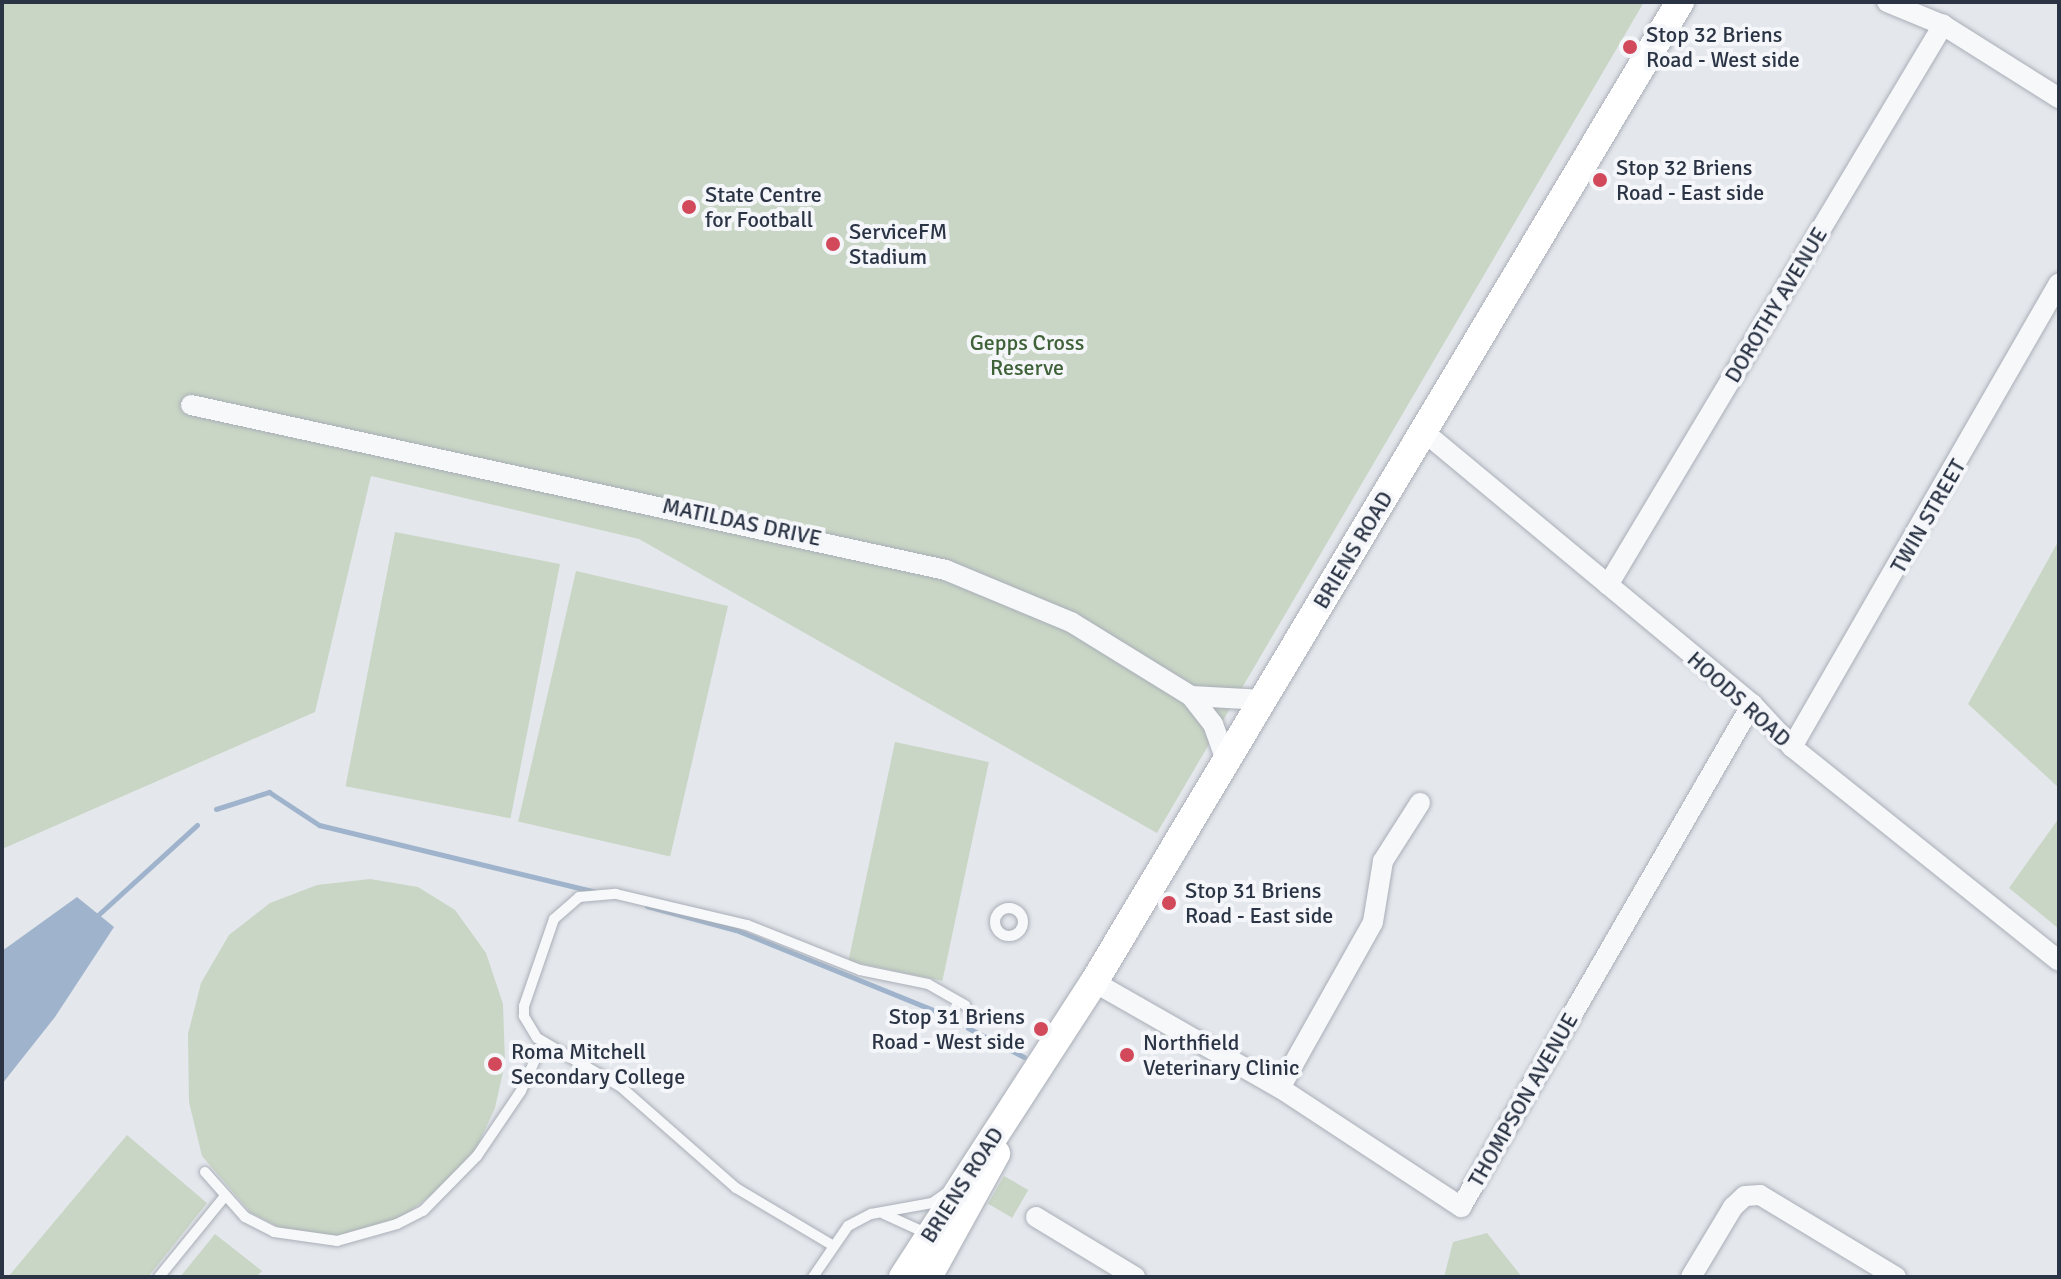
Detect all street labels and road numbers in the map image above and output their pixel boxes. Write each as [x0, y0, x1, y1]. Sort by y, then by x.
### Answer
street label: DOROTHY AVENUE [1719, 223, 1833, 387]
street label: TWIN STREET [1885, 454, 1971, 578]
street label: BRIENS ROAD [1308, 487, 1398, 613]
street label: MATILDAS DRIVE [660, 492, 824, 552]
street label: HOODS ROAD [1682, 646, 1796, 752]
street label: THOMPSON AVENUE [1462, 1008, 1584, 1192]
street label: BRIENS ROAD [915, 1122, 1009, 1248]

